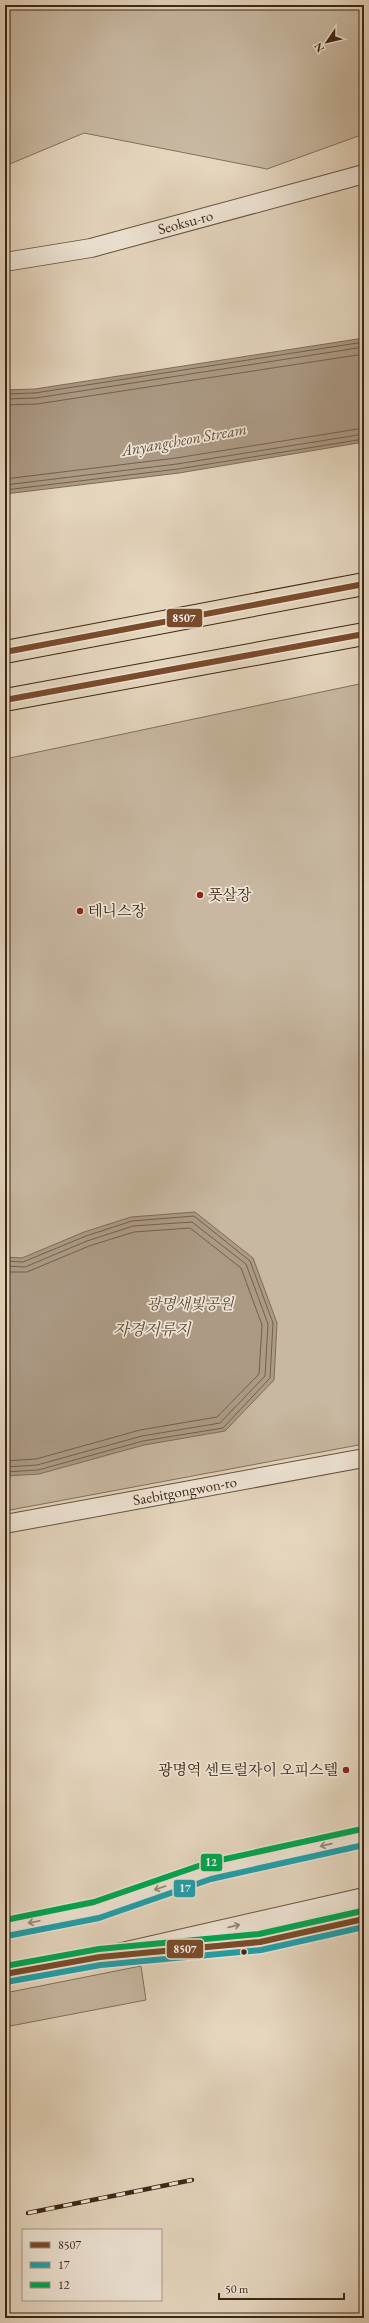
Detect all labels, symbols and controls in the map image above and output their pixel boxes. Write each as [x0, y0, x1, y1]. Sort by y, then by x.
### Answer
north arrow [307, 22, 347, 62]
text: N [310, 40, 327, 55]
street label: Seoksu-ro [156, 205, 215, 238]
water label: Anyangcheon Stream [119, 418, 248, 461]
line badge: 8507 [166, 608, 203, 628]
text: 8507 [172, 611, 196, 625]
place label: 풋살장 [208, 885, 252, 904]
marker: 풋살장 [195, 890, 205, 900]
place label: 테니스장 [88, 901, 146, 920]
marker: 테니스장 [75, 906, 85, 916]
park label: 광명새빛공원 [147, 1294, 235, 1313]
water label: 자경저류지 [113, 1319, 192, 1340]
street label: Saebitgongwon-ro [131, 1472, 238, 1509]
place label: 광명역 센트럴자이 오피스텔 [158, 1760, 338, 1779]
marker: 광명역 센트럴자이 오피스텔 [341, 1765, 351, 1775]
one-way arrow [320, 1842, 333, 1850]
line badge: 12 [200, 1853, 223, 1872]
text: 12 [205, 1855, 217, 1869]
line badge: 17 [173, 1879, 196, 1898]
text: 17 [179, 1881, 191, 1895]
one-way arrow [153, 1885, 166, 1892]
one-way arrow [28, 1919, 41, 1927]
one-way arrow [227, 1922, 240, 1930]
line badge: 8507 [166, 1939, 204, 1959]
text: 8507 [173, 1942, 197, 1956]
unlabelled marker [239, 1947, 249, 1957]
legend [22, 2229, 162, 2301]
text: 8507 [58, 2237, 81, 2253]
text: 17 [58, 2257, 70, 2273]
scale bar [219, 2275, 344, 2301]
text: 12 [58, 2277, 70, 2293]
text: 50 m [225, 2281, 249, 2297]

